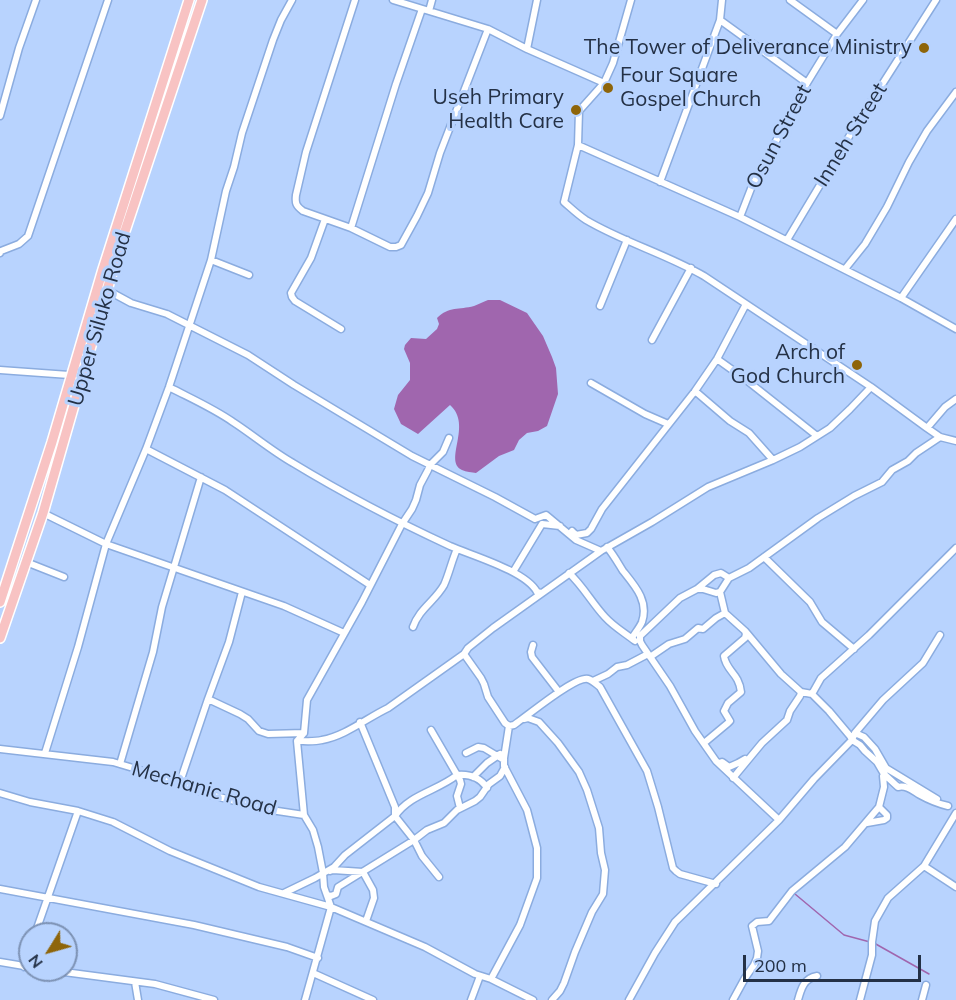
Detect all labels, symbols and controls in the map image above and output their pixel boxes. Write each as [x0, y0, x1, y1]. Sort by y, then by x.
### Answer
place label: The Tower of Deliverance Ministry [584, 35, 912, 61]
marker: The Tower of Deliverance Ministry [917, 41, 931, 55]
place label: Four Square Gospel Church [620, 63, 761, 113]
street label: Inneh Street [809, 79, 893, 191]
street label: Osun Street [741, 80, 817, 194]
marker: Four Square Gospel Church [601, 81, 615, 95]
place label: Useh Primary Health Care [433, 85, 564, 135]
marker: Useh Primary Health Care [569, 103, 583, 117]
street label: Upper Siluko Road [63, 229, 137, 409]
place label: Arch of God Church [731, 340, 845, 390]
marker: Arch of God Church [850, 358, 864, 372]
street label: Mechanic Road [129, 756, 279, 822]
north arrow [18, 922, 78, 982]
scale bar [746, 943, 924, 981]
text: N [24, 951, 47, 972]
text: 200 m [754, 954, 807, 977]

